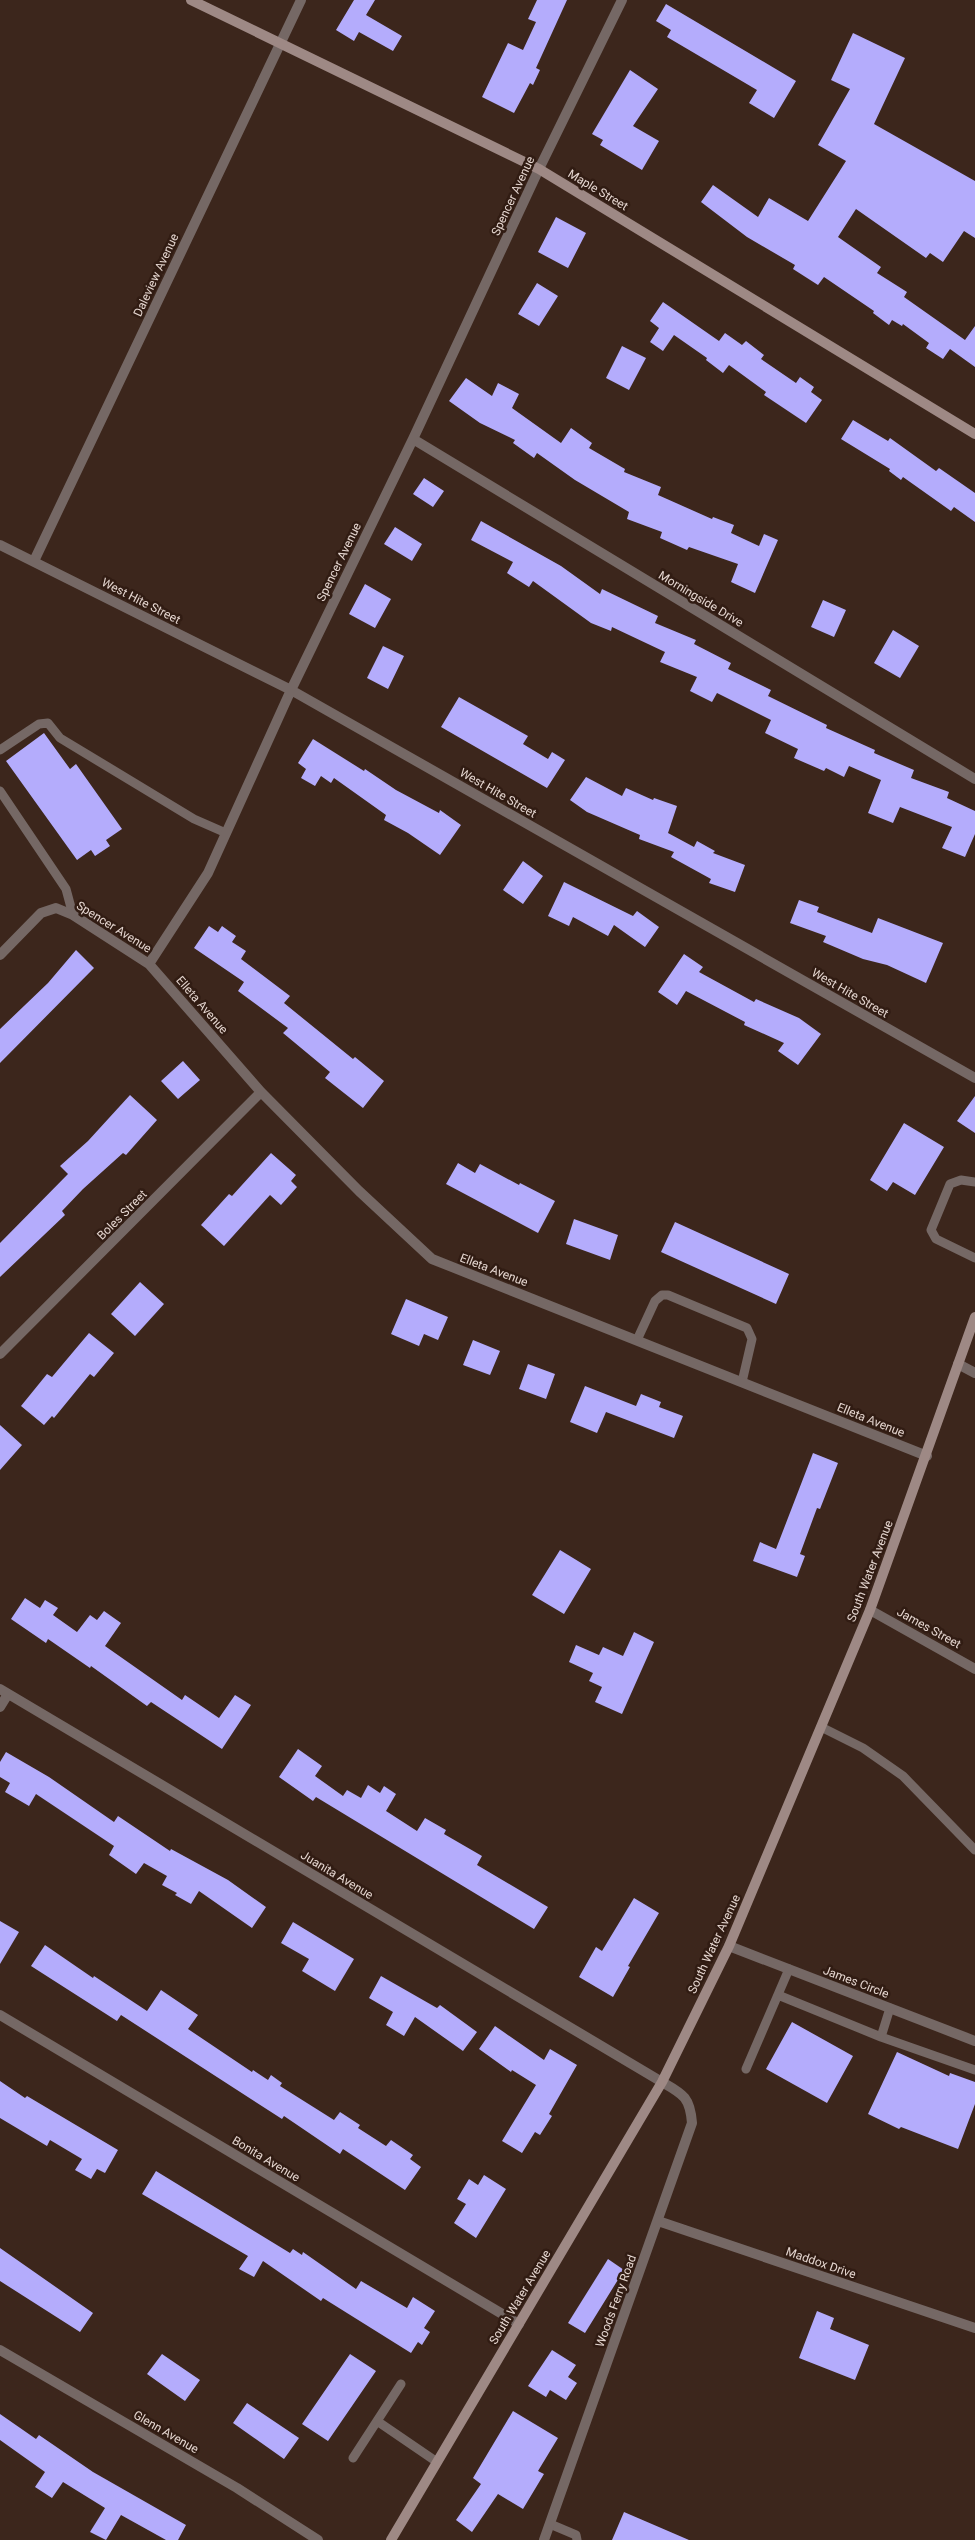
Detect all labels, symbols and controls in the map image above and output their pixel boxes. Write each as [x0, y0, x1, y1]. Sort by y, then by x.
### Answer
street label: Spencer Avenue [489, 154, 537, 238]
street label: Maple Street [565, 167, 631, 213]
street label: Daleview Avenue [131, 231, 181, 319]
street label: Spencer Avenue [314, 520, 364, 604]
street label: Morningside Drive [656, 568, 746, 630]
street label: West Hite Street [99, 575, 183, 627]
street label: West Hite Street [457, 765, 539, 821]
street label: Spencer Avenue [74, 898, 154, 956]
street label: West Hite Street [809, 965, 891, 1021]
street label: Elleta Avenue [173, 973, 231, 1037]
street label: Boles Street [94, 1187, 150, 1243]
street label: Elleta Avenue [458, 1251, 530, 1289]
street label: Elleta Avenue [835, 1400, 907, 1440]
street label: South Water Avenue [844, 1518, 896, 1624]
street label: James Street [895, 1605, 963, 1651]
street label: Juanita Avenue [298, 1848, 376, 1902]
street label: South Water Avenue [685, 1892, 743, 1996]
street label: James Circle [821, 1963, 891, 2001]
street label: Bonita Avenue [230, 2133, 302, 2185]
street label: Maddox Drive [784, 2244, 858, 2282]
street label: South Water Avenue [486, 2247, 554, 2347]
street label: Woods Ferry Road [593, 2253, 639, 2349]
street label: Glenn Avenue [131, 2408, 201, 2456]

